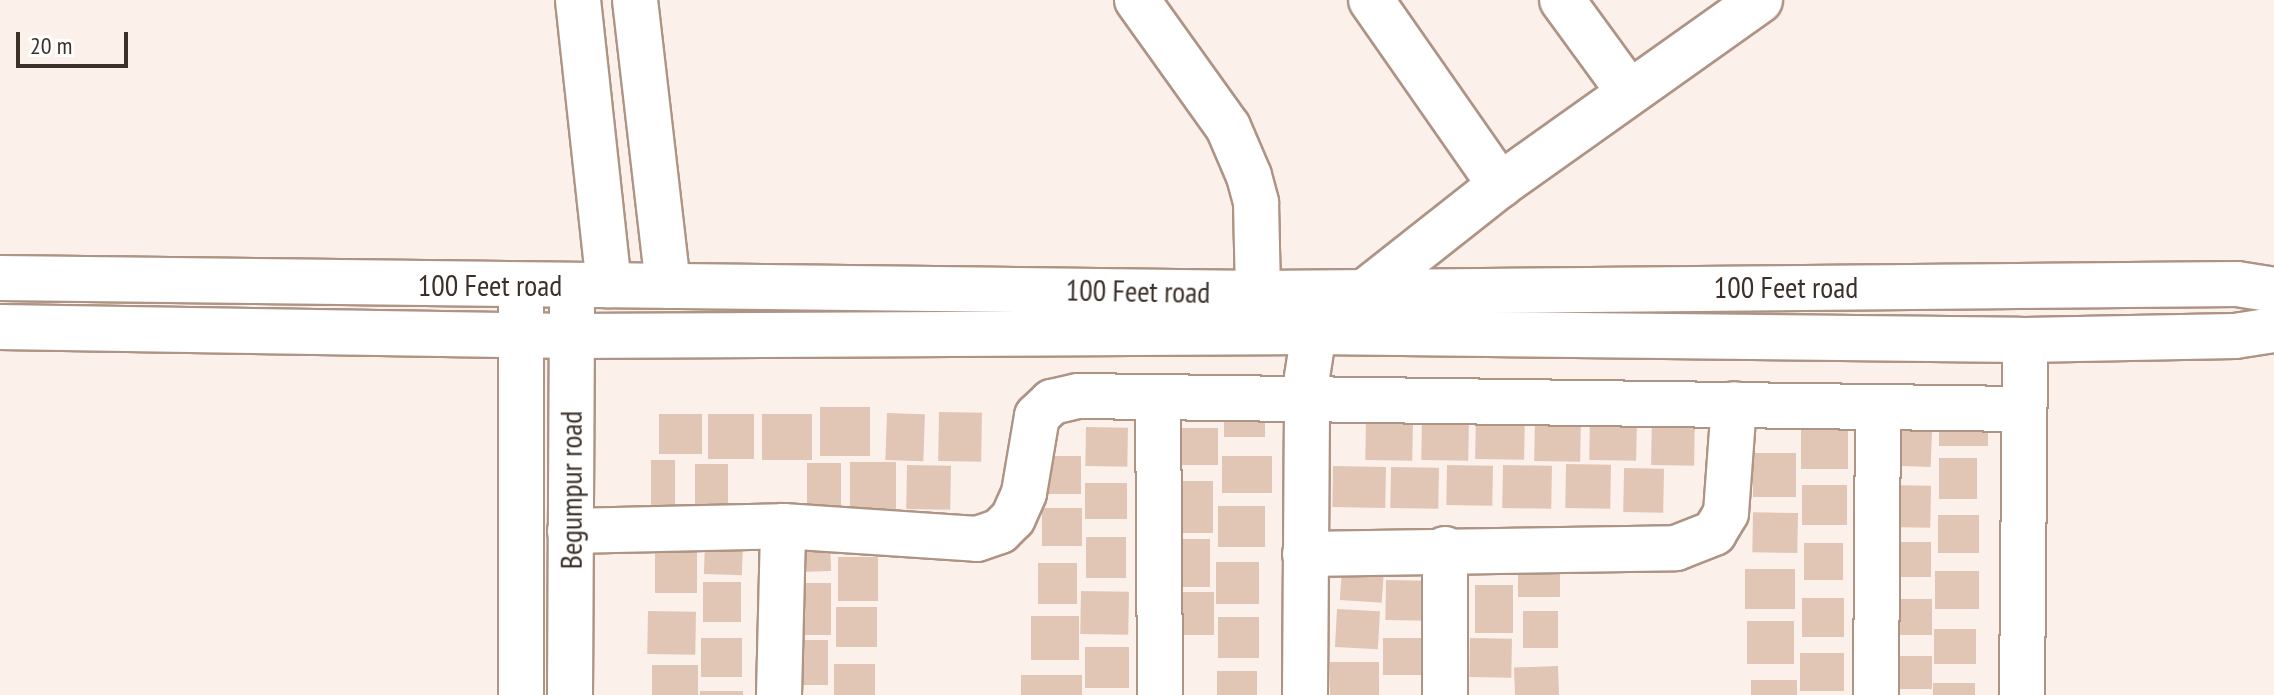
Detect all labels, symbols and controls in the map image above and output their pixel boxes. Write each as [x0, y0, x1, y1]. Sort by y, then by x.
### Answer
scale bar [20, 16, 132, 66]
text: 20 m [30, 30, 72, 61]
street label: 100 Feet road [418, 267, 562, 303]
street label: 100 Feet road [1714, 269, 1858, 305]
street label: 100 Feet road [1065, 272, 1211, 310]
street label: Begumpur road [553, 411, 589, 569]

